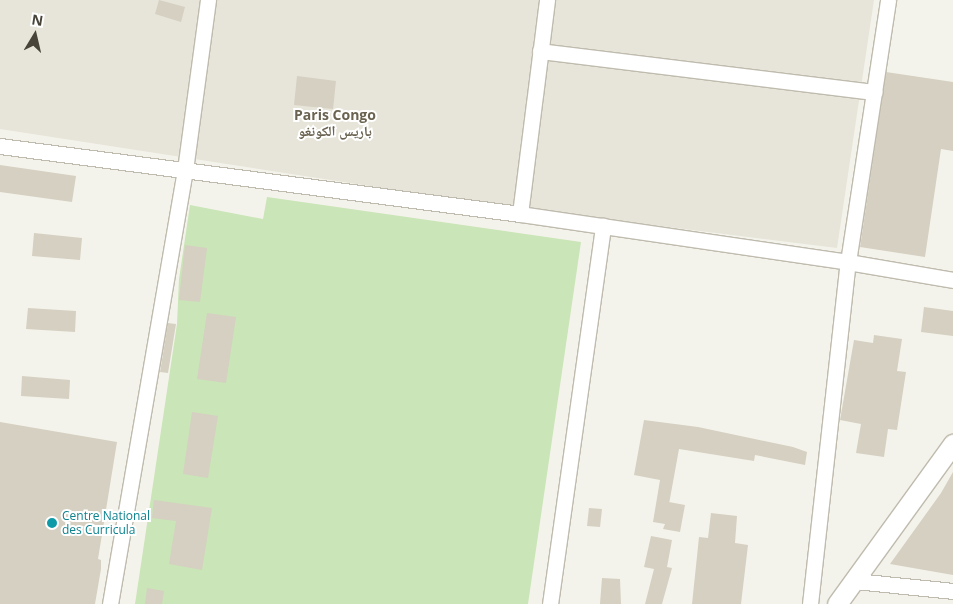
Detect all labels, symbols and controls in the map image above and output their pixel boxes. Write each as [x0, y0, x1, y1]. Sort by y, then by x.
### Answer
text: N [30, 9, 45, 30]
north arrow [10, 10, 60, 60]
district label: Paris Congo باريس الكونغو [294, 107, 376, 140]
place label: Centre National des Curricula [62, 509, 150, 537]
marker: Centre National des Curricula [46, 517, 58, 529]

